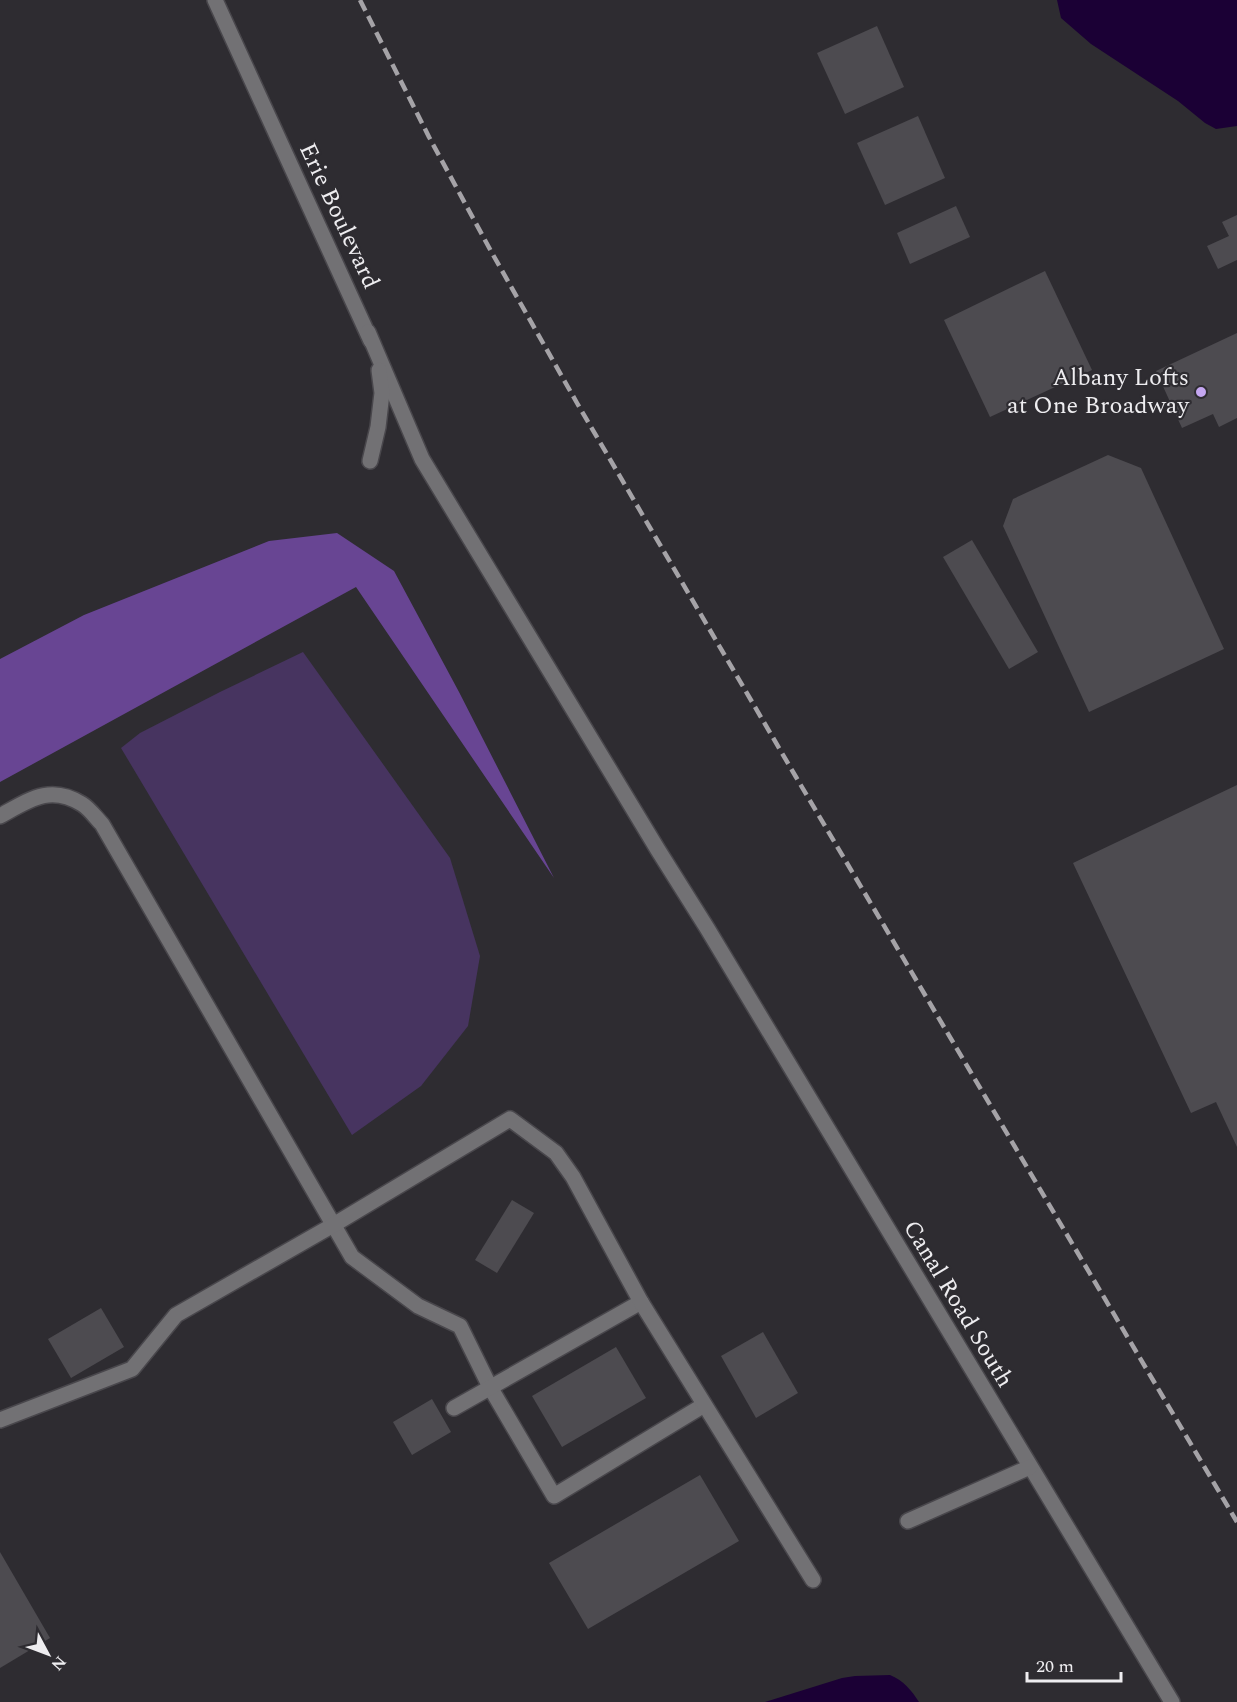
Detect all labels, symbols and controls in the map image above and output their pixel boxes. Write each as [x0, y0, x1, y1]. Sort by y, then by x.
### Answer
street label: Erie Boulevard [289, 137, 389, 295]
place label: Albany Lofts at One Broadway [1007, 360, 1190, 424]
marker: Albany Lofts at One Broadway [1194, 385, 1208, 399]
street label: Canal Road South [894, 1213, 1022, 1395]
north arrow [18, 1624, 78, 1684]
scale bar [1027, 1645, 1122, 1683]
text: N [45, 1650, 72, 1676]
text: 20 m [1036, 1653, 1074, 1680]

